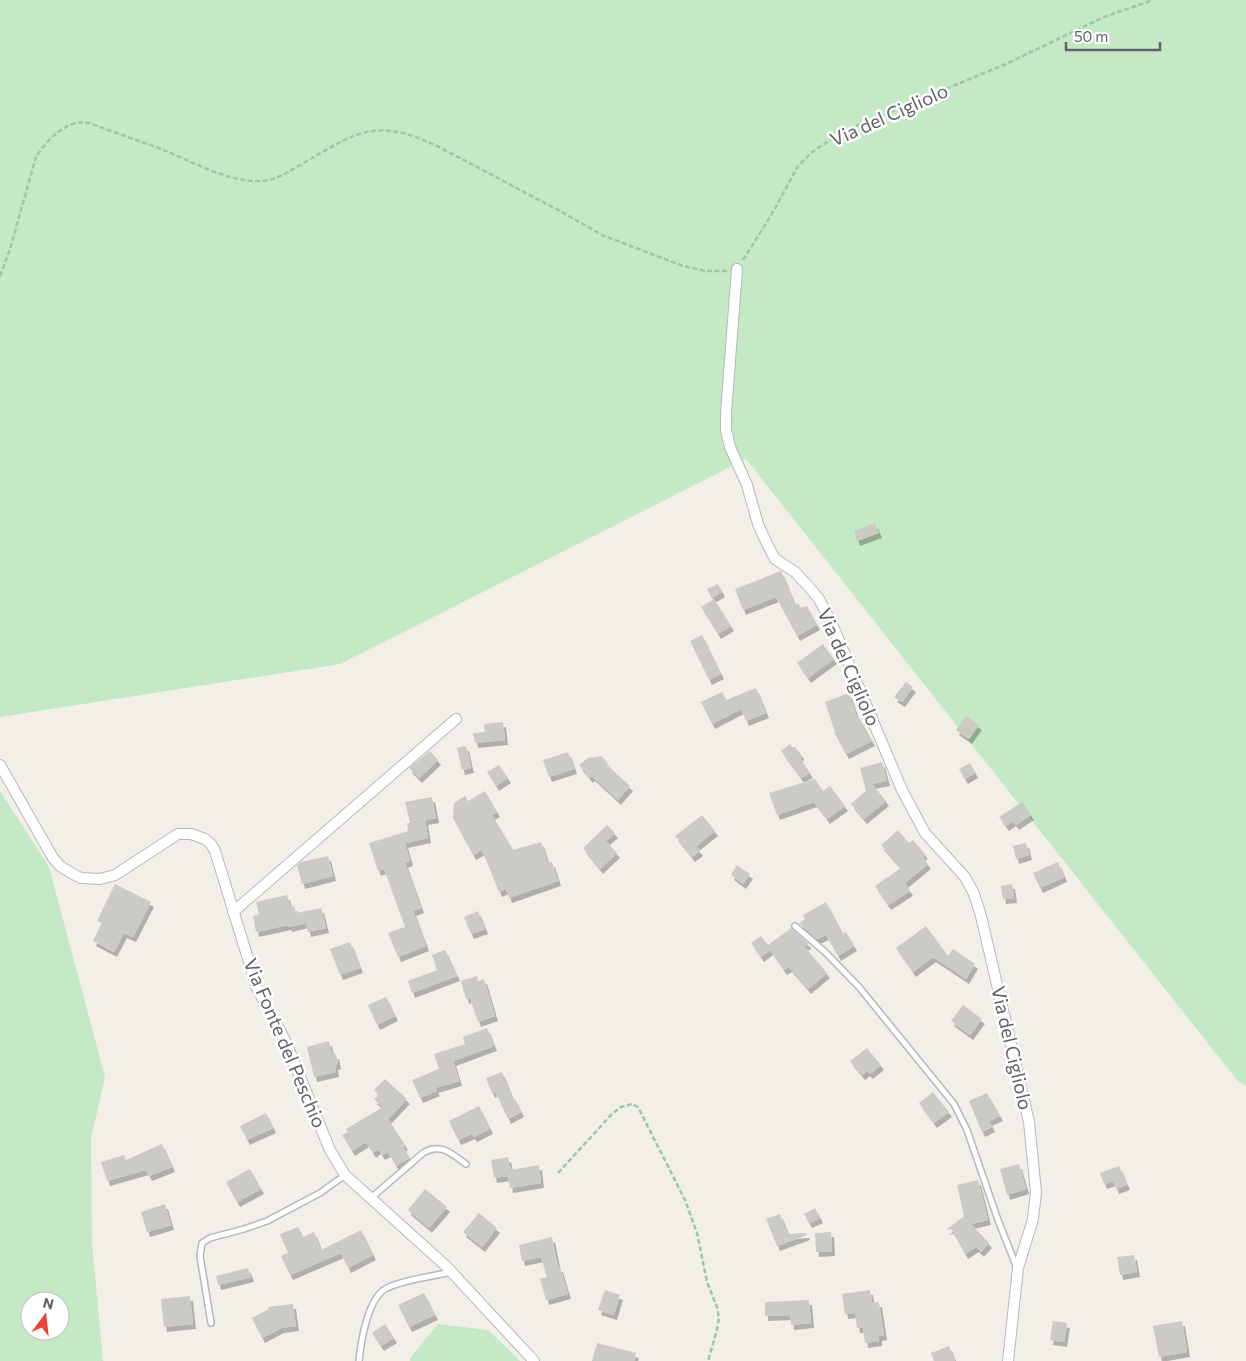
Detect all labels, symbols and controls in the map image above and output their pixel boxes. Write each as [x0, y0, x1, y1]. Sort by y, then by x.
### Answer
scale bar [1066, 20, 1160, 52]
text: 50 m [1074, 27, 1108, 45]
street label: Via del Cigliolo [826, 78, 951, 151]
street label: Via del Cigliolo [813, 604, 886, 729]
street label: Via Fonte del Peschio [239, 955, 332, 1131]
street label: Via del Cigliolo [987, 984, 1038, 1112]
north arrow [20, 1291, 70, 1341]
text: N [41, 1293, 56, 1313]

